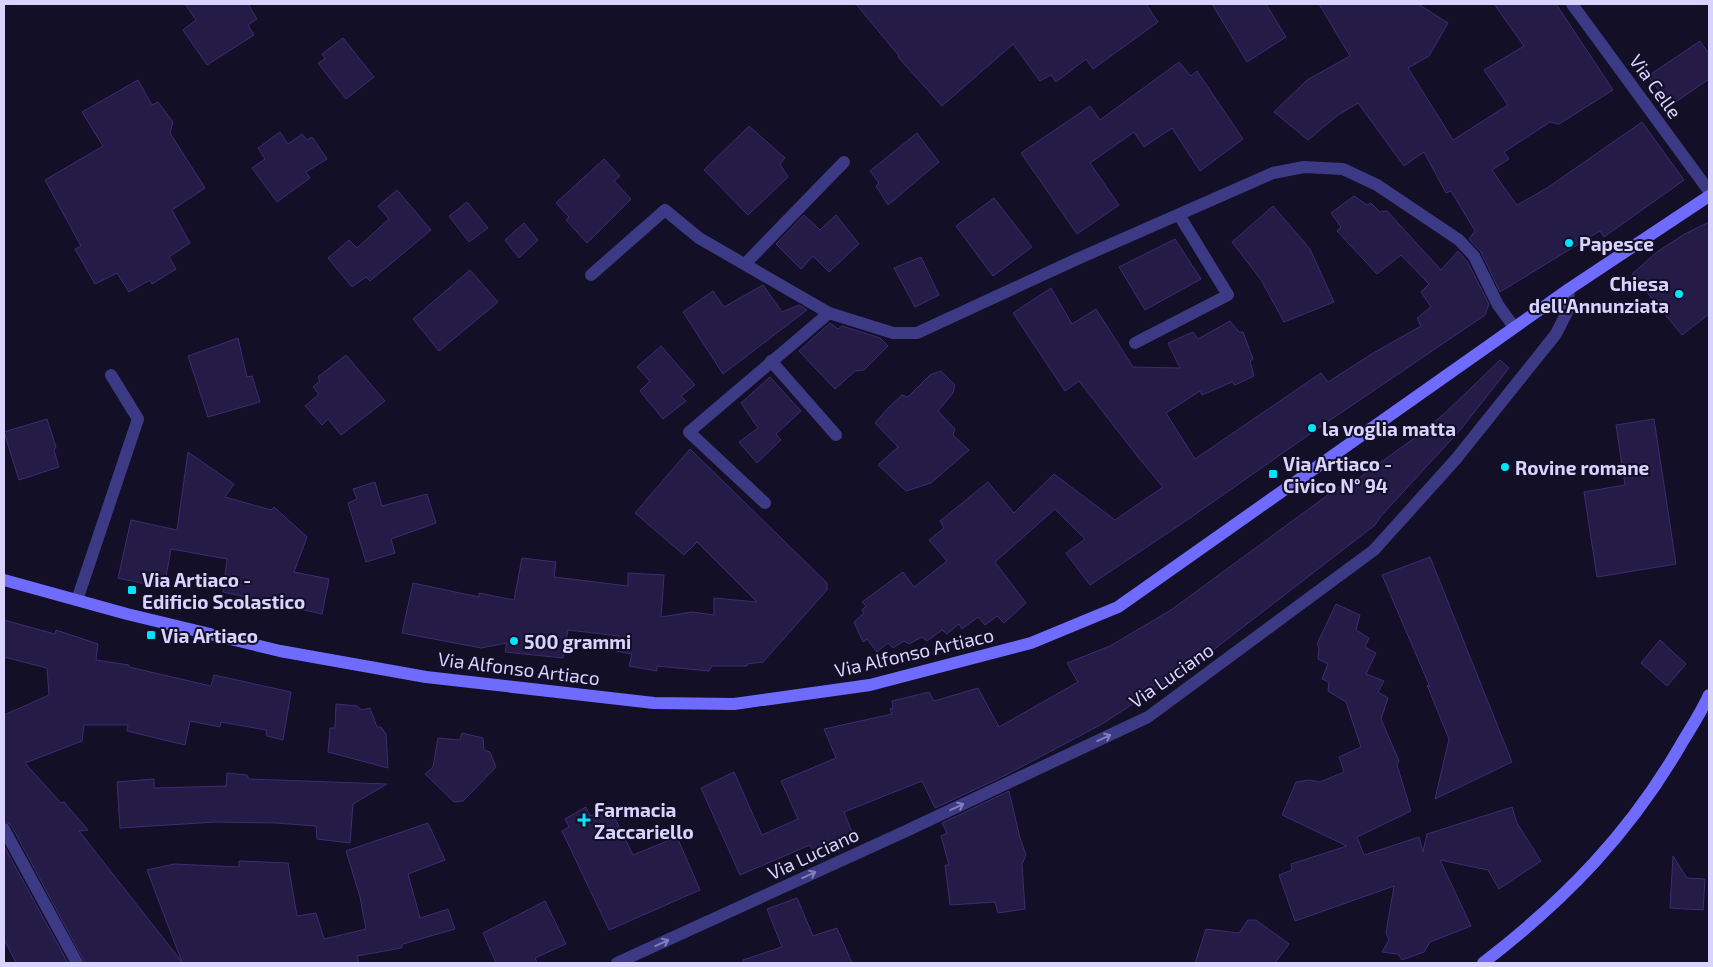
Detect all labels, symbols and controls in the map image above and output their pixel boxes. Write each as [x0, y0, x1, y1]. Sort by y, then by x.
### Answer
street label: Via Celle [1625, 50, 1687, 122]
place label: Papesce [1579, 232, 1654, 255]
marker: Papesce [1563, 237, 1575, 249]
place label: Chiesa dell'Annunziata [1529, 272, 1669, 317]
marker: Chiesa dell'Annunziata [1673, 288, 1685, 300]
place label: la voglia matta [1322, 417, 1456, 440]
marker: la voglia matta [1306, 422, 1318, 434]
place label: Via Artiaco - Civico N° 94 [1283, 452, 1392, 497]
place label: Rovine romane [1515, 456, 1650, 479]
marker: Rovine romane [1499, 461, 1511, 473]
marker: Via Artiaco - Civico N° 94 [1267, 468, 1279, 480]
place label: Via Artiaco - Edificio Scolastico [142, 568, 305, 613]
marker: Via Artiaco - Edificio Scolastico [126, 584, 138, 596]
street label: Via Alfonso Artiaco [832, 622, 996, 682]
place label: Via Artiaco [161, 624, 258, 647]
marker: Via Artiaco [145, 629, 157, 641]
place label: 500 grammi [524, 630, 631, 653]
marker: 500 grammi [508, 635, 520, 647]
street label: Via Luciano [1124, 638, 1218, 712]
street label: Via Alfonso Artiaco [437, 647, 601, 689]
one-way arrow [1096, 732, 1111, 742]
place label: Farmacia Zaccariello [594, 798, 694, 843]
one-way arrow [949, 802, 964, 811]
marker: Farmacia Zaccariello [578, 814, 590, 826]
street label: Via Luciano [764, 822, 862, 884]
one-way arrow [802, 870, 817, 880]
one-way arrow [654, 938, 669, 947]

